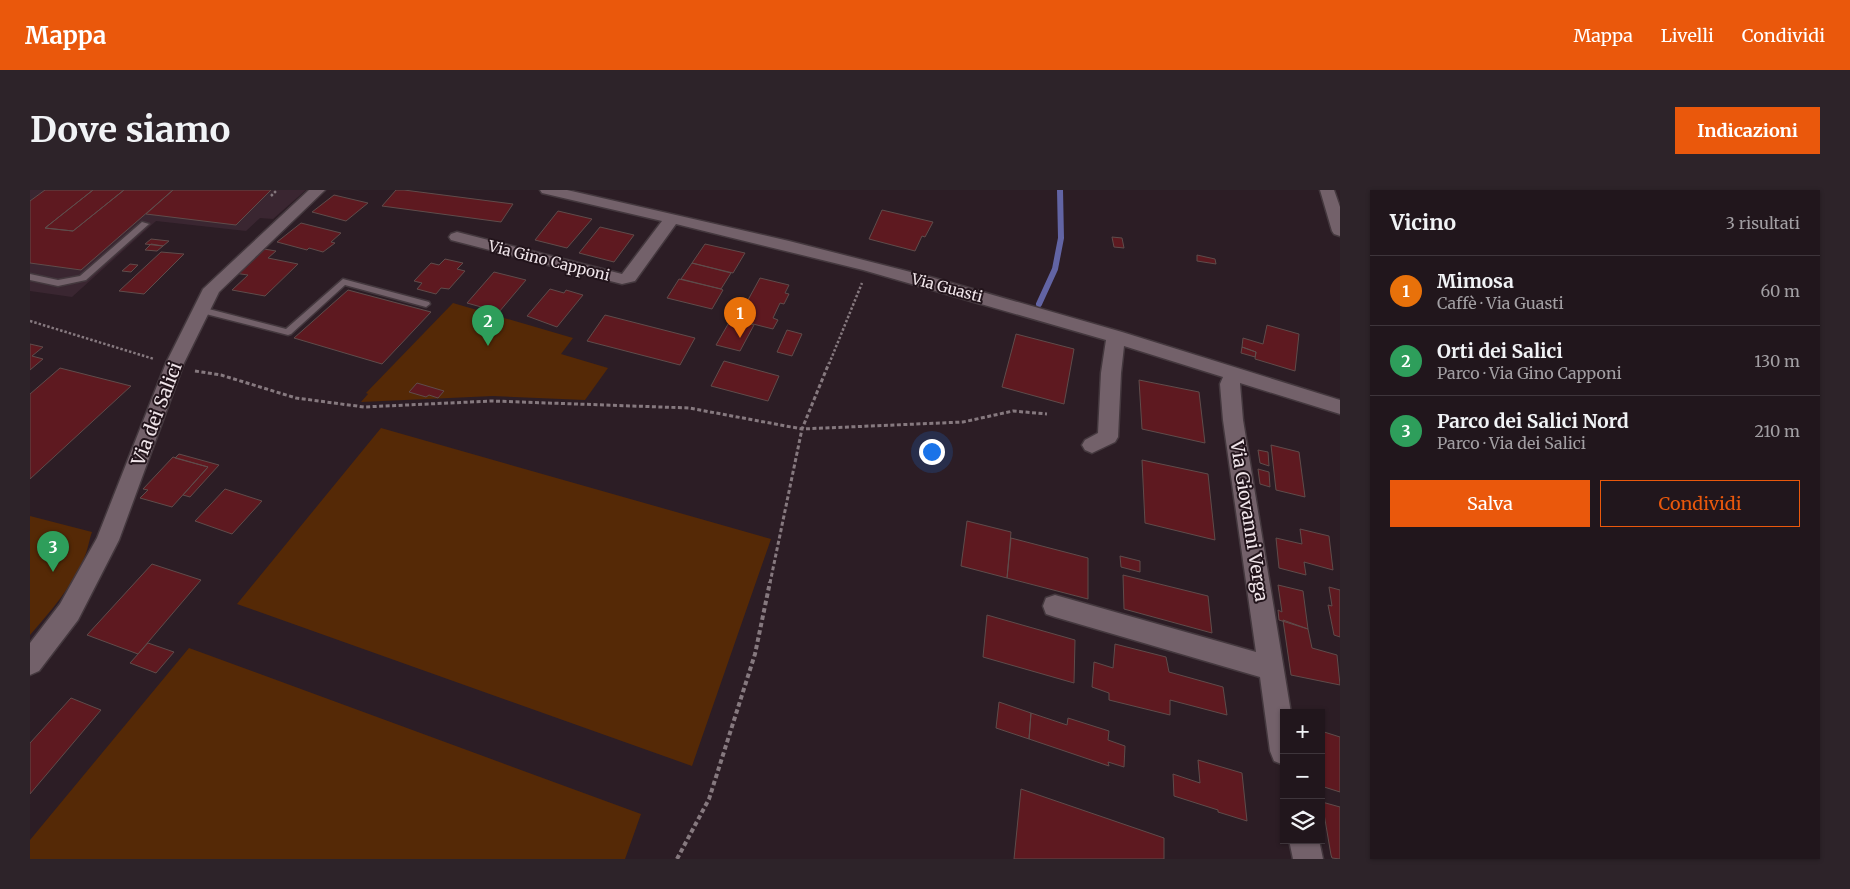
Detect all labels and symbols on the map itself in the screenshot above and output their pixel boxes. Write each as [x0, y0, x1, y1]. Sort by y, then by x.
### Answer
street label: Via Gino Capponi [486, 236, 612, 285]
street label: Via Guasti [909, 269, 985, 306]
pin: 1 [724, 297, 756, 338]
pin: 2 [472, 305, 504, 346]
street label: Via dei Salici [126, 359, 187, 470]
street label: Via Giovanni Verga [1225, 438, 1274, 604]
your location [919, 439, 945, 465]
pin: 3 [37, 531, 69, 572]

